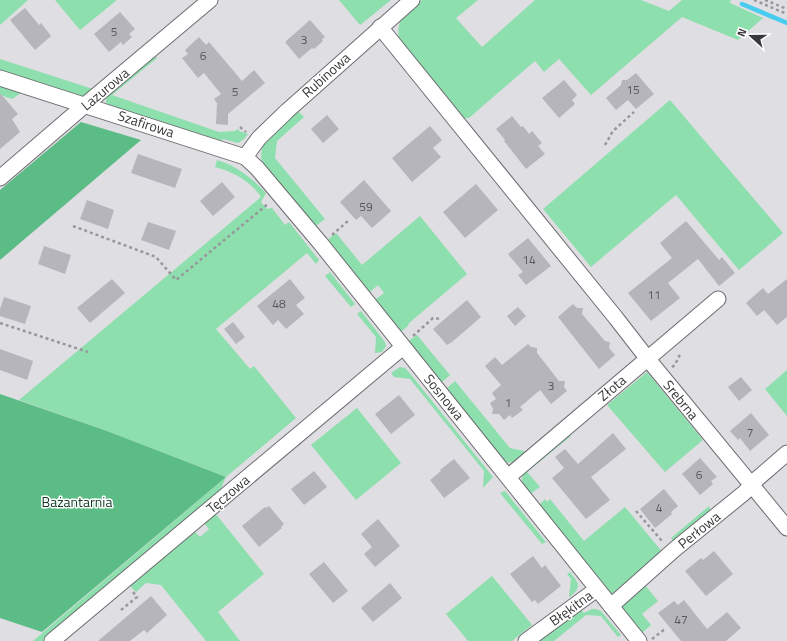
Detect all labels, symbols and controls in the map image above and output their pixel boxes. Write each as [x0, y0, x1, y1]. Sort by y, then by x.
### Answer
north arrow [731, 16, 771, 56]
house number: 5 [111, 22, 118, 41]
text: N [733, 26, 750, 39]
house number: 3 [301, 30, 307, 49]
house number: 6 [200, 46, 207, 65]
street label: Rubinowa [297, 47, 355, 102]
street label: Lazurowa [76, 62, 133, 115]
house number: 15 [626, 80, 640, 99]
house number: 5 [232, 82, 239, 101]
street label: Szafirowa [115, 105, 177, 143]
house number: 59 [359, 197, 373, 216]
house number: 14 [522, 250, 536, 269]
house number: 11 [647, 285, 661, 304]
house number: 48 [272, 294, 286, 313]
street label: Sosnowa [419, 369, 470, 424]
street label: Złota [593, 370, 630, 406]
street label: Srebrna [659, 375, 704, 424]
house number: 3 [548, 376, 554, 395]
house number: 1 [505, 393, 511, 412]
house number: 7 [747, 423, 753, 442]
house number: 6 [696, 465, 703, 484]
street label: Tęczowa [202, 469, 254, 518]
park label: Bażantarnia [42, 491, 112, 512]
house number: 4 [656, 498, 663, 517]
street label: Perłowa [673, 506, 725, 553]
street label: Błękitna [545, 585, 597, 631]
house number: 47 [674, 610, 688, 629]

